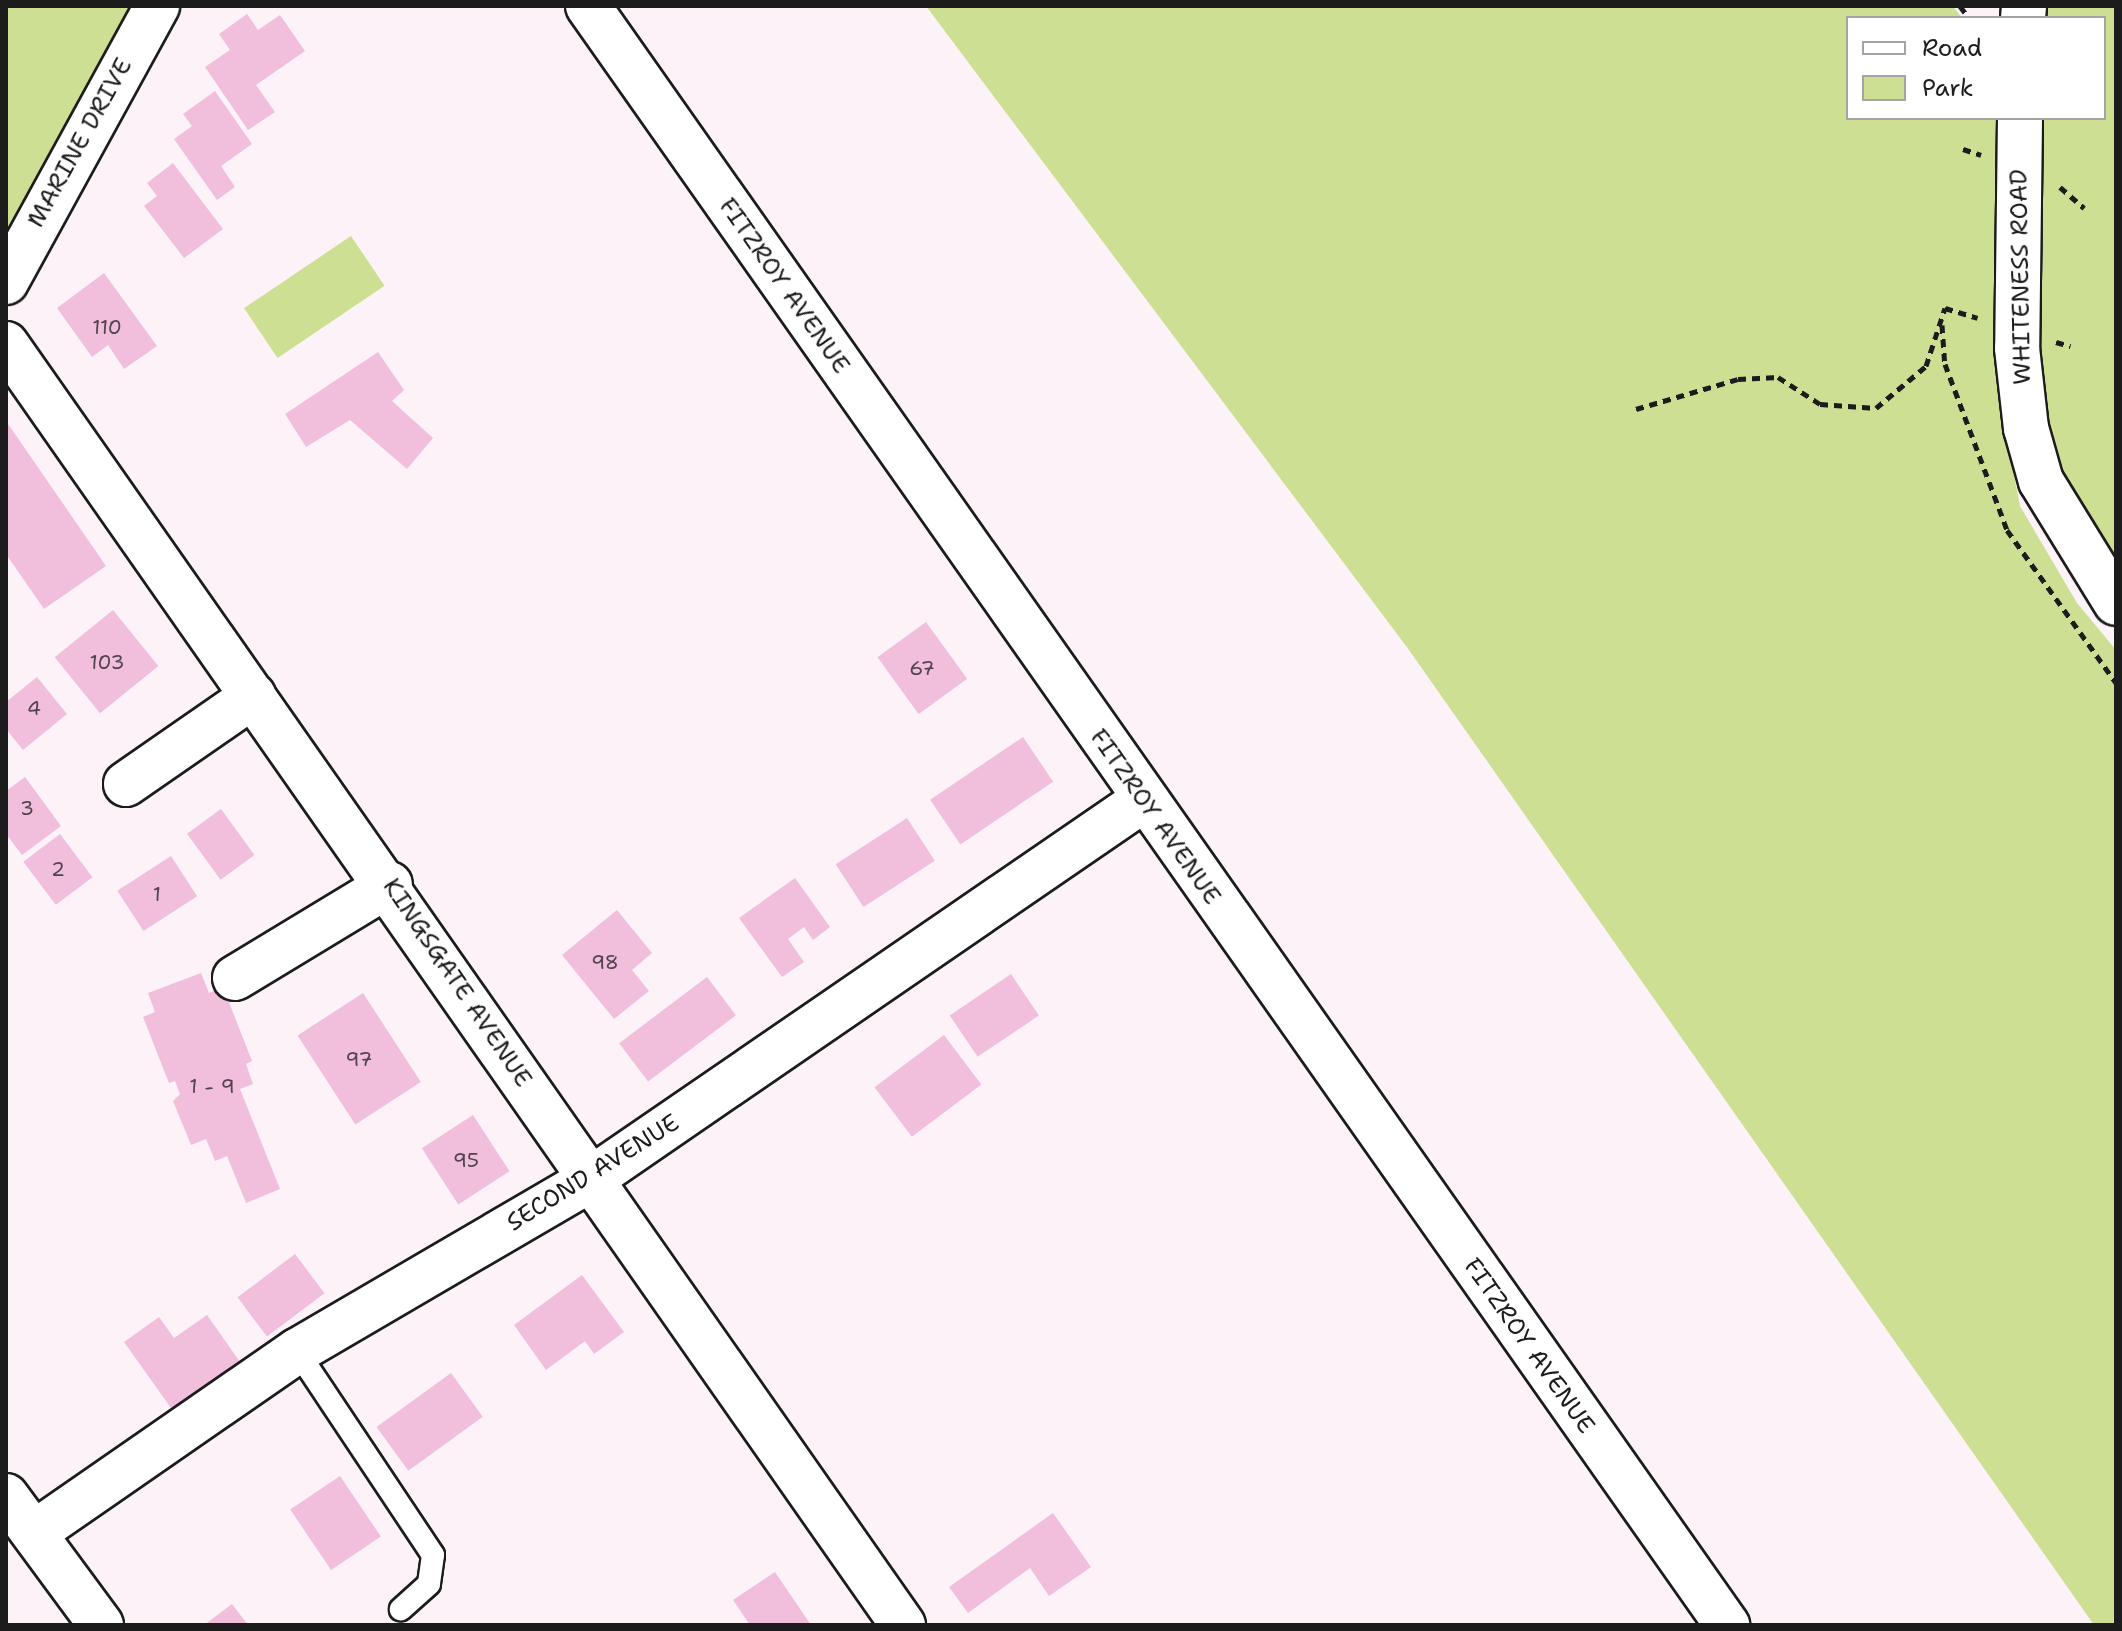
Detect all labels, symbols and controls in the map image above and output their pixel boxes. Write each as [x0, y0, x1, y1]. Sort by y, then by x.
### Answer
legend [1846, 16, 2106, 120]
text: Road [1922, 32, 1982, 64]
street label: MARINE DRIVE [22, 53, 138, 233]
text: Park [1922, 72, 1974, 104]
street label: WHITENESS ROAD [2005, 169, 2037, 385]
street label: FITZROY AVENUE [713, 193, 855, 379]
house number: 110 [92, 315, 122, 339]
house number: 103 [90, 650, 124, 674]
house number: 67 [909, 656, 935, 680]
house number: 4 [27, 696, 41, 720]
street label: FITZROY AVENUE [1084, 724, 1226, 910]
house number: 3 [20, 796, 34, 820]
house number: 2 [51, 857, 65, 881]
street label: KINGSGATE AVENUE [376, 873, 538, 1093]
house number: 1 [153, 882, 161, 906]
house number: 98 [591, 950, 619, 974]
house number: 97 [346, 1047, 372, 1071]
house number: 1 - 9 [189, 1074, 235, 1098]
street label: SECOND AVENUE [502, 1108, 684, 1238]
house number: 95 [453, 1148, 479, 1172]
street label: FITZROY AVENUE [1458, 1253, 1600, 1439]

